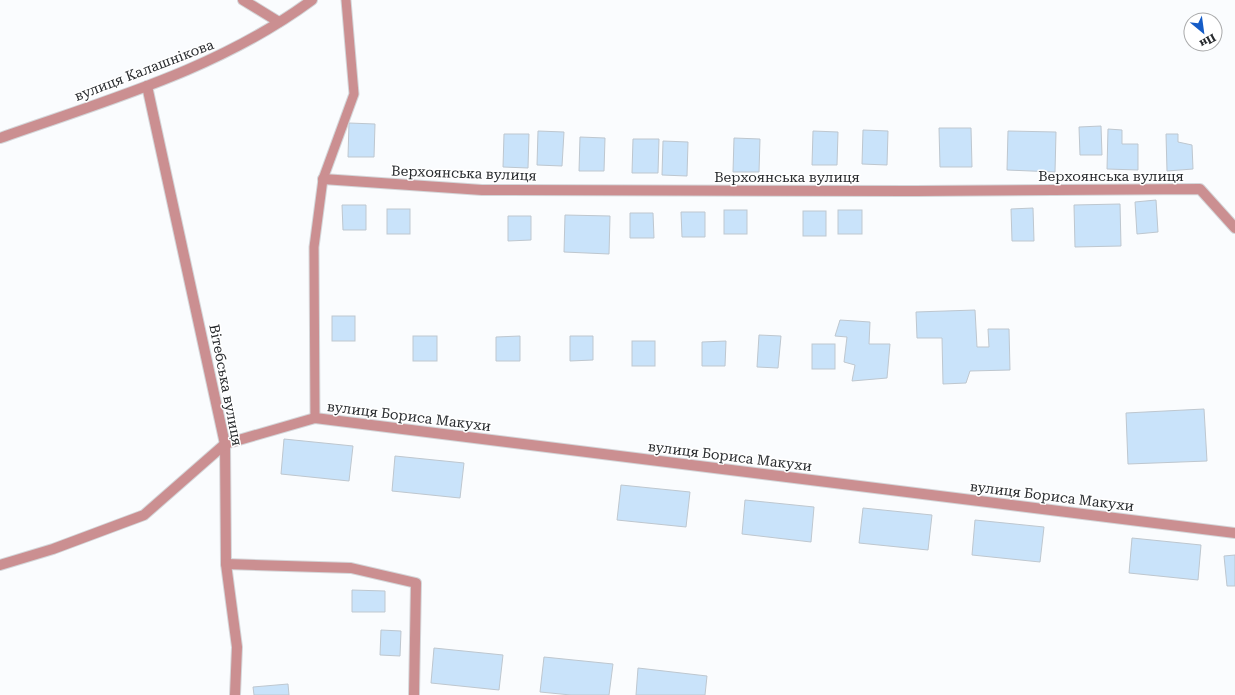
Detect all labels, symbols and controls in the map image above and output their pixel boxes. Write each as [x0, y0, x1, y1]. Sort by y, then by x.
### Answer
north arrow [1183, 12, 1223, 52]
text: Пн [1197, 31, 1218, 50]
street label: вулиця Калашнікова [72, 36, 216, 104]
street label: Верхоянська вулиця [391, 162, 537, 184]
street label: Верхоянська вулиця [1038, 168, 1184, 184]
street label: Верхоянська вулиця [714, 169, 860, 185]
street label: Вітебська вулиця [206, 323, 246, 447]
street label: вулиця Бориса Макухи [326, 398, 492, 434]
street label: вулиця Бориса Макухи [647, 438, 813, 474]
street label: вулиця Бориса Макухи [969, 478, 1135, 514]

